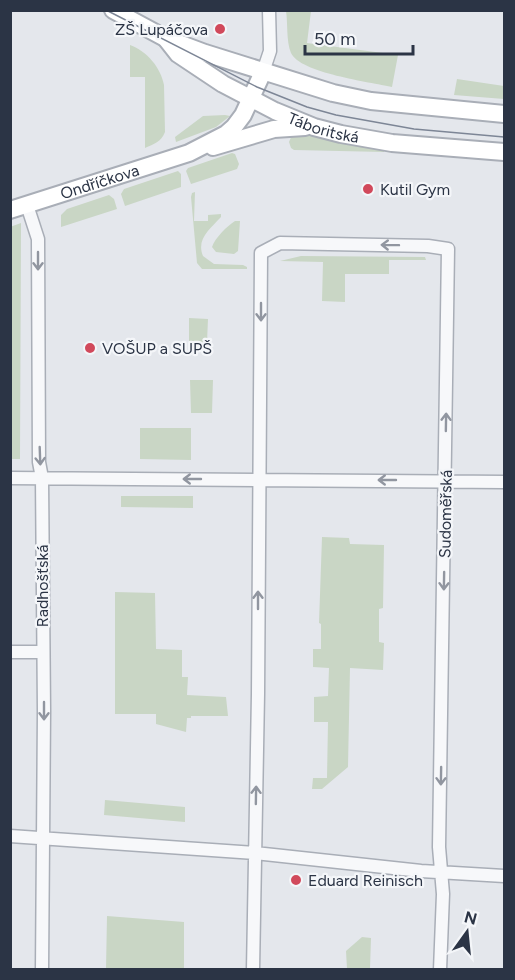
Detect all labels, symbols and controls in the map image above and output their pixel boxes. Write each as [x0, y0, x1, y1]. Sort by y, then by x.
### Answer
scale bar [305, 18, 413, 56]
place label: ZŠ Lupáčova [115, 20, 208, 39]
marker: ZŠ Lupáčova [213, 22, 227, 36]
text: 50 m [314, 28, 356, 50]
street label: Táboritská [285, 108, 360, 147]
street label: Ondříčkova [58, 161, 141, 203]
place label: Kutil Gym [380, 180, 450, 199]
marker: Kutil Gym [361, 182, 375, 196]
one-way arrow [381, 239, 401, 251]
one-way arrow [32, 251, 44, 271]
one-way arrow [255, 301, 267, 321]
place label: VOŠUP a SUPŠ [102, 339, 212, 358]
marker: VOŠUP a SUPŠ [83, 341, 97, 355]
one-way arrow [440, 412, 452, 432]
one-way arrow [34, 446, 45, 466]
street label: Sudoměřská [435, 470, 456, 558]
one-way arrow [182, 473, 202, 485]
one-way arrow [377, 474, 397, 486]
street label: Radhošťská [33, 545, 52, 627]
one-way arrow [438, 570, 450, 590]
one-way arrow [253, 590, 264, 610]
one-way arrow [38, 700, 50, 720]
one-way arrow [435, 765, 446, 785]
one-way arrow [251, 785, 262, 805]
place label: Eduard Reinisch [308, 871, 423, 890]
marker: Eduard Reinisch [289, 873, 303, 887]
north arrow [437, 902, 497, 962]
text: N [462, 907, 479, 929]

